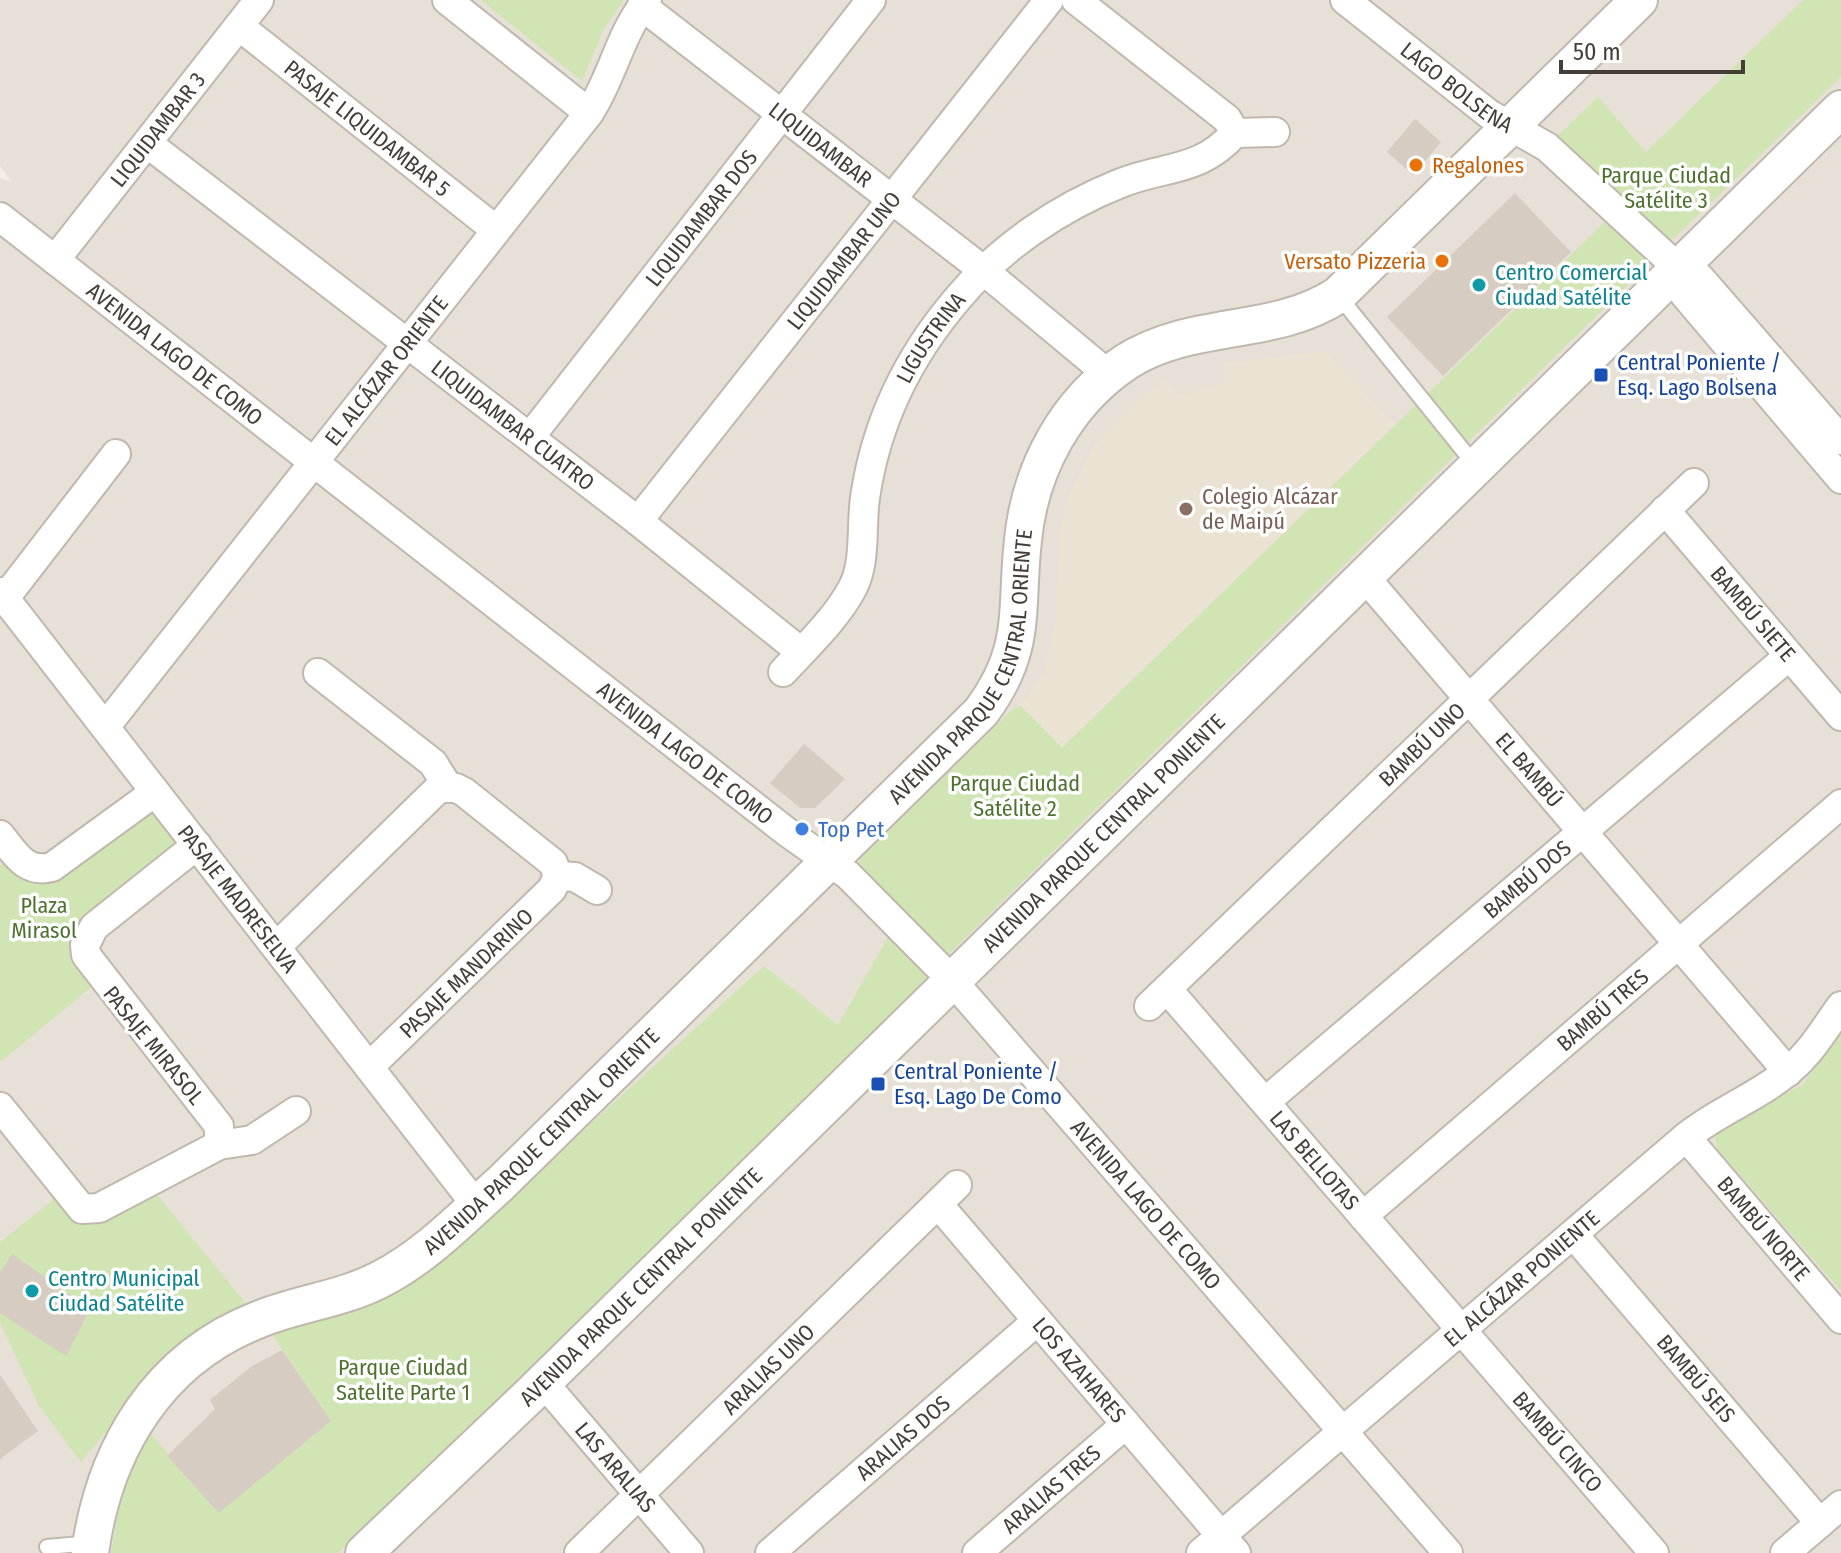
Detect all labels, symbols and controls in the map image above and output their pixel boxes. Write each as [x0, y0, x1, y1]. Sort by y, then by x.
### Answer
scale bar [1561, 24, 1743, 74]
street label: LAGO BOLSENA [1395, 36, 1518, 139]
text: 50 m [1573, 38, 1621, 66]
street label: PASAJE LIQUIDAMBAR 5 [279, 54, 456, 202]
street label: LIQUIDAMBAR 3 [105, 67, 211, 193]
street label: LIQUIDAMBAR [763, 96, 877, 193]
street label: LIQUIDAMBAR DOS [640, 144, 763, 292]
place label: Regalones [1432, 152, 1524, 179]
marker: Regalones [1407, 156, 1425, 174]
park label: Parque Ciudad Satélite 3 [1601, 162, 1731, 214]
street label: LIQUIDAMBAR UNO [781, 186, 907, 335]
place label: Versato Pizzeria [1284, 248, 1426, 275]
marker: Versato Pizzeria [1433, 252, 1451, 270]
place label: Centro Comercial Ciudad Satélite [1495, 259, 1648, 311]
marker: Centro Comercial Ciudad Satélite [1470, 276, 1488, 294]
street label: AVENIDA LAGO DE COMO [81, 277, 268, 431]
street label: LIGUSTRINA [890, 287, 971, 388]
street label: EL ALCÁZAR ORIENTE [319, 290, 454, 451]
place label: Central Poniente / Esq. Lago Bolsena [1617, 349, 1781, 401]
street label: LIQUIDAMBAR CUATRO [426, 354, 600, 496]
marker: Central Poniente / Esq. Lago Bolsena [1592, 366, 1610, 384]
place label: Colegio Alcázar de Maipú [1202, 483, 1338, 535]
marker: Colegio Alcázar de Maipú [1177, 500, 1195, 518]
street label: AVENIDA PARQUE CENTRAL ORIENTE [883, 528, 1038, 809]
street label: BAMBÚ SIETE [1705, 561, 1801, 667]
street label: AVENIDA LAGO DE COMO [592, 676, 779, 830]
street label: BAMBÚ UNO [1373, 697, 1471, 792]
street label: AVENIDA PARQUE CENTRAL PONIENTE [976, 708, 1230, 958]
street label: EL BAMBÚ [1490, 727, 1568, 813]
park label: Parque Ciudad Satélite 2 [950, 770, 1080, 822]
place label: Top Pet [818, 816, 885, 843]
street label: PASAJE MADRESELVA [172, 820, 304, 978]
marker: Top Pet [793, 820, 811, 838]
street label: BAMBÚ DOS [1478, 834, 1577, 924]
park label: Plaza Mirasol [11, 892, 77, 944]
street label: PASAJE MANDARINO [394, 903, 539, 1044]
street label: BAMBÚ TRES [1551, 963, 1654, 1057]
street label: PASAJE MIRASOL [97, 980, 210, 1110]
street label: AVENIDA PARQUE CENTRAL ORIENTE [418, 1022, 665, 1261]
place label: Central Poniente / Esq. Lago De Como [894, 1058, 1062, 1110]
marker: Central Poniente / Esq. Lago De Como [869, 1075, 887, 1093]
street label: LAS BELLOTAS [1264, 1105, 1365, 1216]
street label: AVENIDA LAGO DE COMO [1065, 1114, 1227, 1295]
street label: AVENIDA PARQUE CENTRAL PONIENTE [514, 1162, 768, 1412]
street label: BAMBÚ NORTE [1711, 1171, 1815, 1286]
street label: EL ALCÁZAR PONIENTE [1438, 1205, 1605, 1353]
place label: Centro Municipal Ciudad Satélite [48, 1265, 200, 1317]
marker: Centro Municipal Ciudad Satélite [23, 1282, 41, 1300]
street label: LOS AZAHARES [1027, 1312, 1132, 1428]
street label: ARALIAS UNO [717, 1318, 820, 1420]
street label: BAMBÚ SEIS [1651, 1329, 1741, 1428]
park label: Parque Ciudad Satelite Parte 1 [336, 1354, 470, 1406]
street label: BAMBÚ CINCO [1507, 1386, 1608, 1498]
street label: ARALIAS DOS [851, 1390, 956, 1486]
street label: LAS ARALIAS [569, 1417, 662, 1518]
street label: ARALIAS TRES [997, 1439, 1106, 1539]

